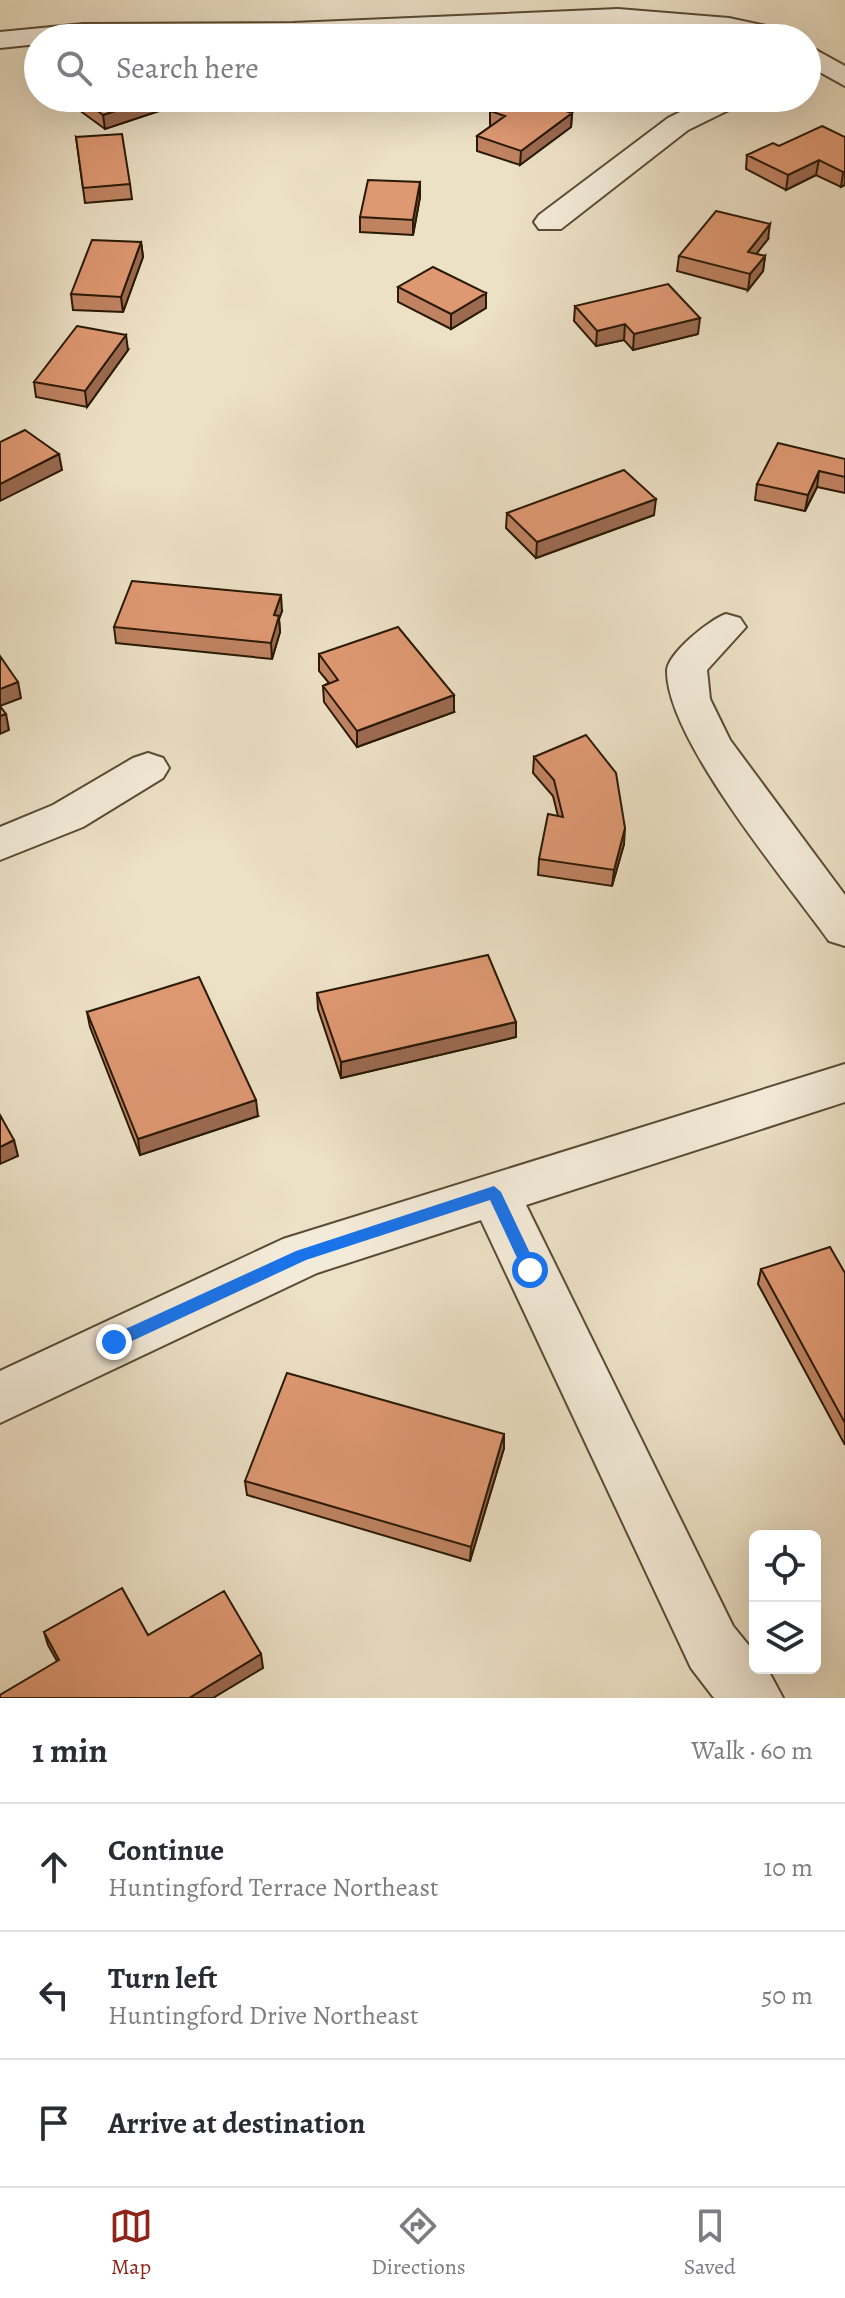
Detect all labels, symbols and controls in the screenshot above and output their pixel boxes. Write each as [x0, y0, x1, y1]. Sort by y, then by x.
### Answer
search box [24, 24, 821, 112]
icon: search [52, 46, 96, 90]
text: Search here [116, 48, 259, 88]
route start [512, 1252, 548, 1288]
route end [96, 1324, 132, 1360]
map controls [749, 1530, 821, 1674]
button: locate [749, 1530, 821, 1602]
button: layers [749, 1602, 821, 1674]
text: 1 min [32, 1727, 108, 1774]
text: Walk · 60 m [691, 1733, 813, 1768]
text: Continue [108, 1830, 224, 1870]
icon: ahead [32, 1845, 76, 1889]
text: 10 m [763, 1850, 813, 1885]
text: Huntingford Terrace Northeast [108, 1870, 439, 1905]
text: Turn left [108, 1958, 217, 1998]
icon: left [32, 1973, 76, 2017]
text: 50 m [761, 1978, 813, 2013]
text: Huntingford Drive Northeast [108, 1998, 419, 2033]
icon: arrive [32, 2101, 76, 2145]
text: Arrive at destination [108, 2103, 365, 2143]
tab: Map [109, 2204, 153, 2282]
tab: Directions [371, 2204, 466, 2282]
tab: Saved [684, 2204, 736, 2282]

